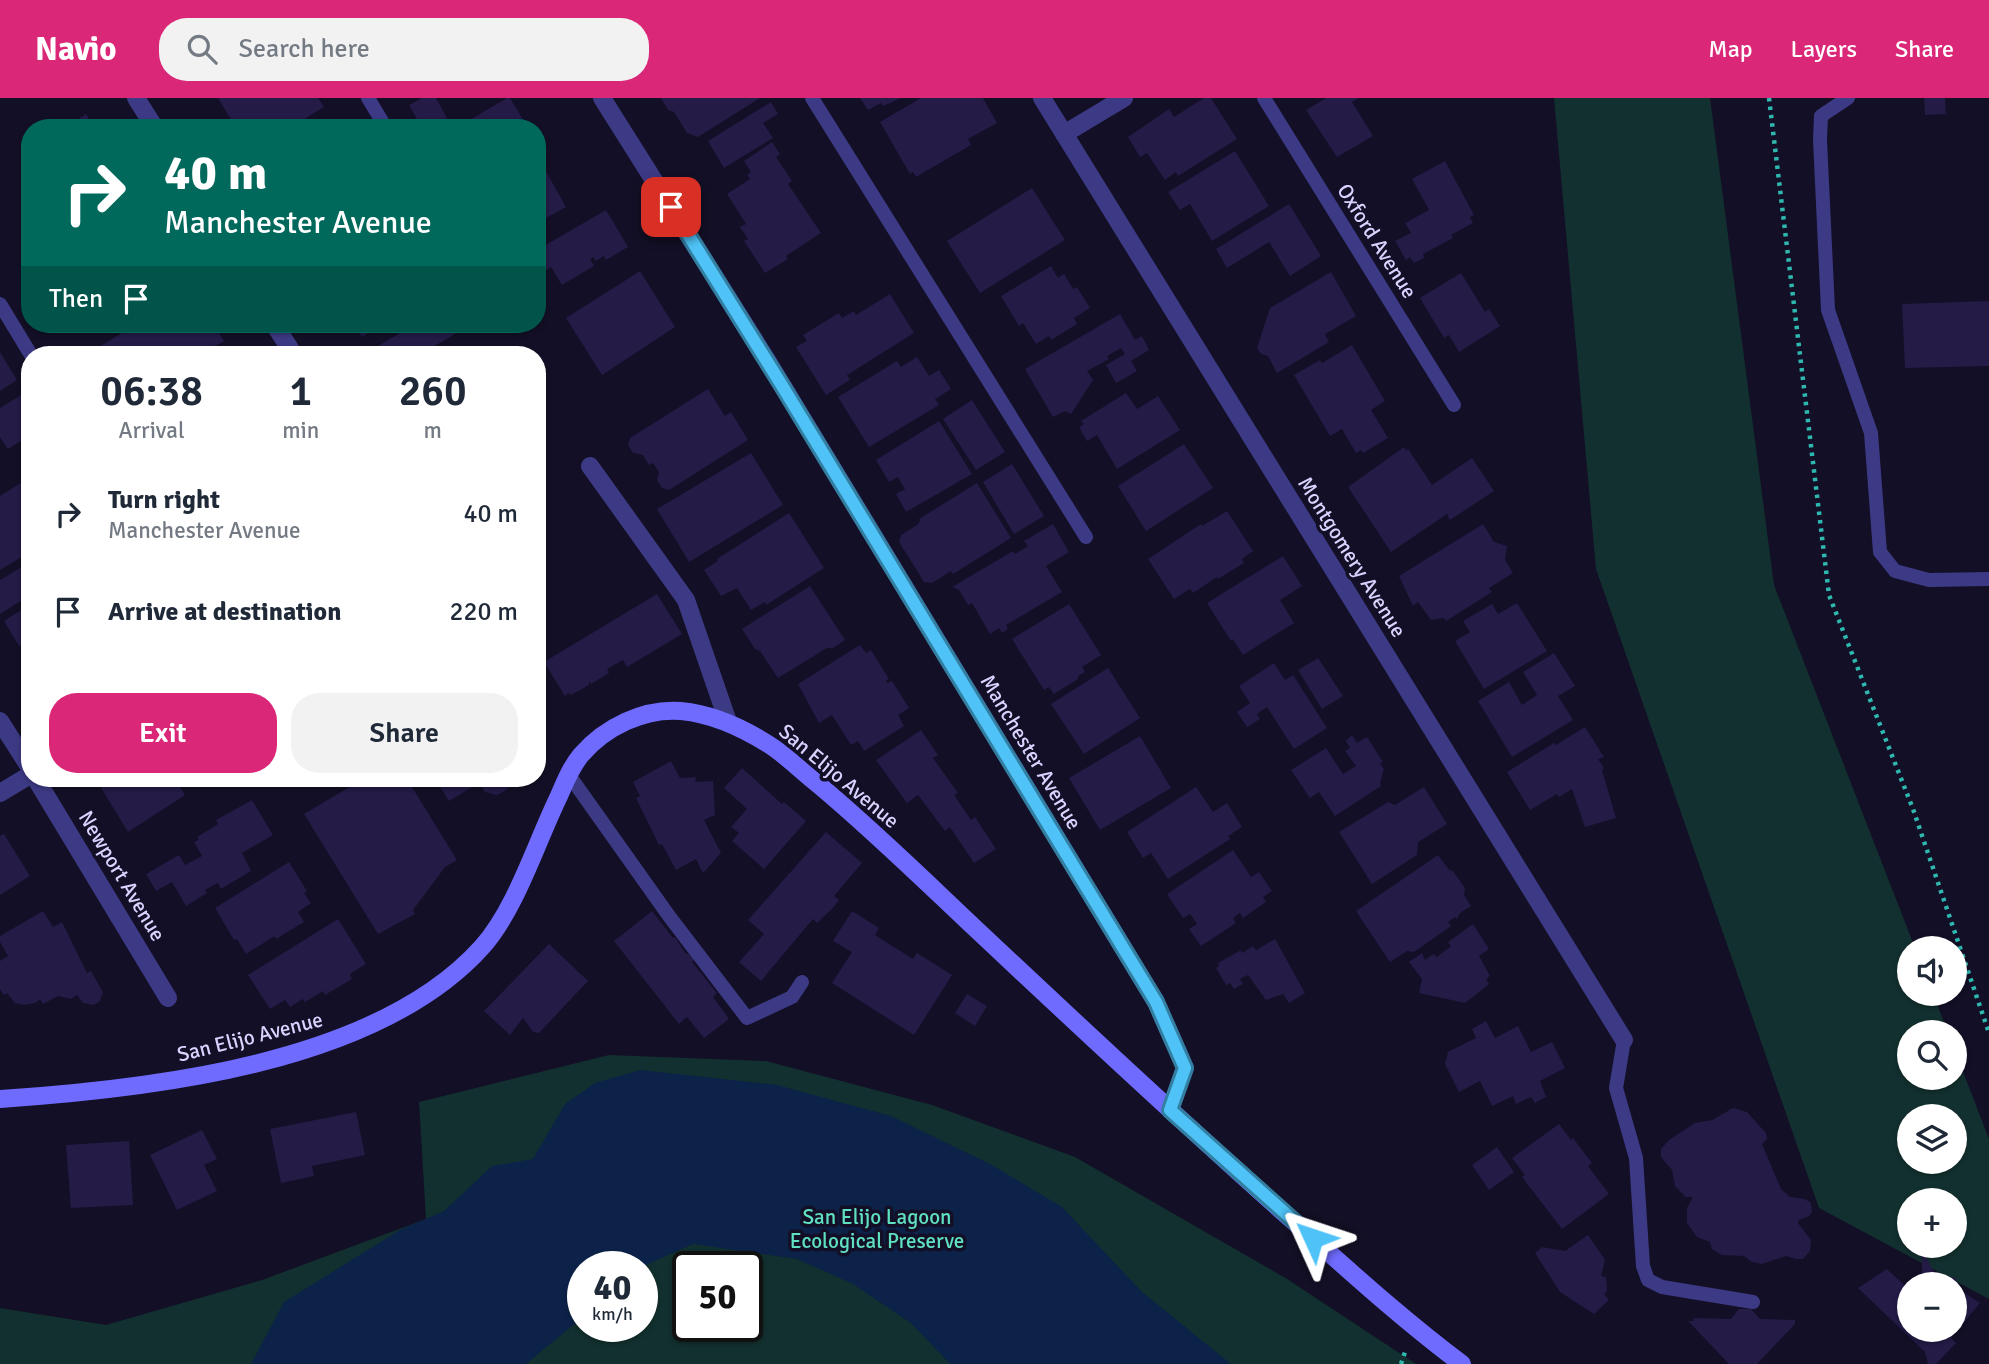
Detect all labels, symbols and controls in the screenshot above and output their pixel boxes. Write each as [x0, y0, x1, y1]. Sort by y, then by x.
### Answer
search box [159, 18, 649, 81]
text: Navio [35, 29, 117, 70]
icon: search [183, 30, 221, 68]
text: Search here [239, 33, 370, 65]
text: Map [1708, 34, 1753, 64]
text: Layers [1791, 34, 1857, 64]
text: Share [1895, 34, 1954, 64]
text: 40 m [164, 143, 267, 203]
icon: right [49, 147, 140, 238]
pin [641, 177, 701, 237]
street label: Oxford Avenue [1332, 179, 1422, 303]
icon: arrive [652, 188, 690, 226]
text: Manchester Avenue [164, 203, 432, 242]
icon: arrive [117, 280, 155, 318]
text: Then [49, 283, 103, 315]
text: 06:38 [100, 366, 203, 417]
text: 1 [289, 366, 312, 417]
text: 260 [399, 366, 467, 417]
text: Arrival [118, 416, 185, 445]
text: min [282, 416, 319, 445]
text: m [423, 416, 442, 445]
street label: Montgomery Avenue [1292, 472, 1412, 642]
text: Turn right [108, 484, 220, 516]
icon: right [49, 495, 87, 533]
text: 40 m [463, 498, 518, 530]
text: Manchester Avenue [108, 516, 301, 545]
icon: arrive [49, 593, 87, 631]
text: Arrive at destination [108, 596, 341, 628]
text: 220 m [449, 596, 518, 628]
street label: Manchester Avenue [975, 670, 1087, 834]
button: Exit [49, 693, 277, 773]
button: Share [291, 693, 518, 773]
street label: San Elijo Avenue [774, 718, 904, 834]
street label: Newport Avenue [73, 806, 171, 946]
map controls [1897, 936, 1967, 1342]
button: sound [1897, 936, 1967, 1006]
street label: San Elijo Avenue [175, 1006, 325, 1068]
button: search [1897, 1020, 1967, 1090]
button: layers [1897, 1104, 1967, 1174]
button: + [1897, 1188, 1967, 1258]
position arrow [1276, 1201, 1350, 1275]
park label: San Elijo Lagoon Ecological Preserve [790, 1204, 964, 1254]
speed limit sign: 50 [672, 1251, 763, 1342]
text: 40 [594, 1266, 631, 1309]
button: − [1897, 1272, 1967, 1342]
text: km/h [592, 1303, 633, 1325]

